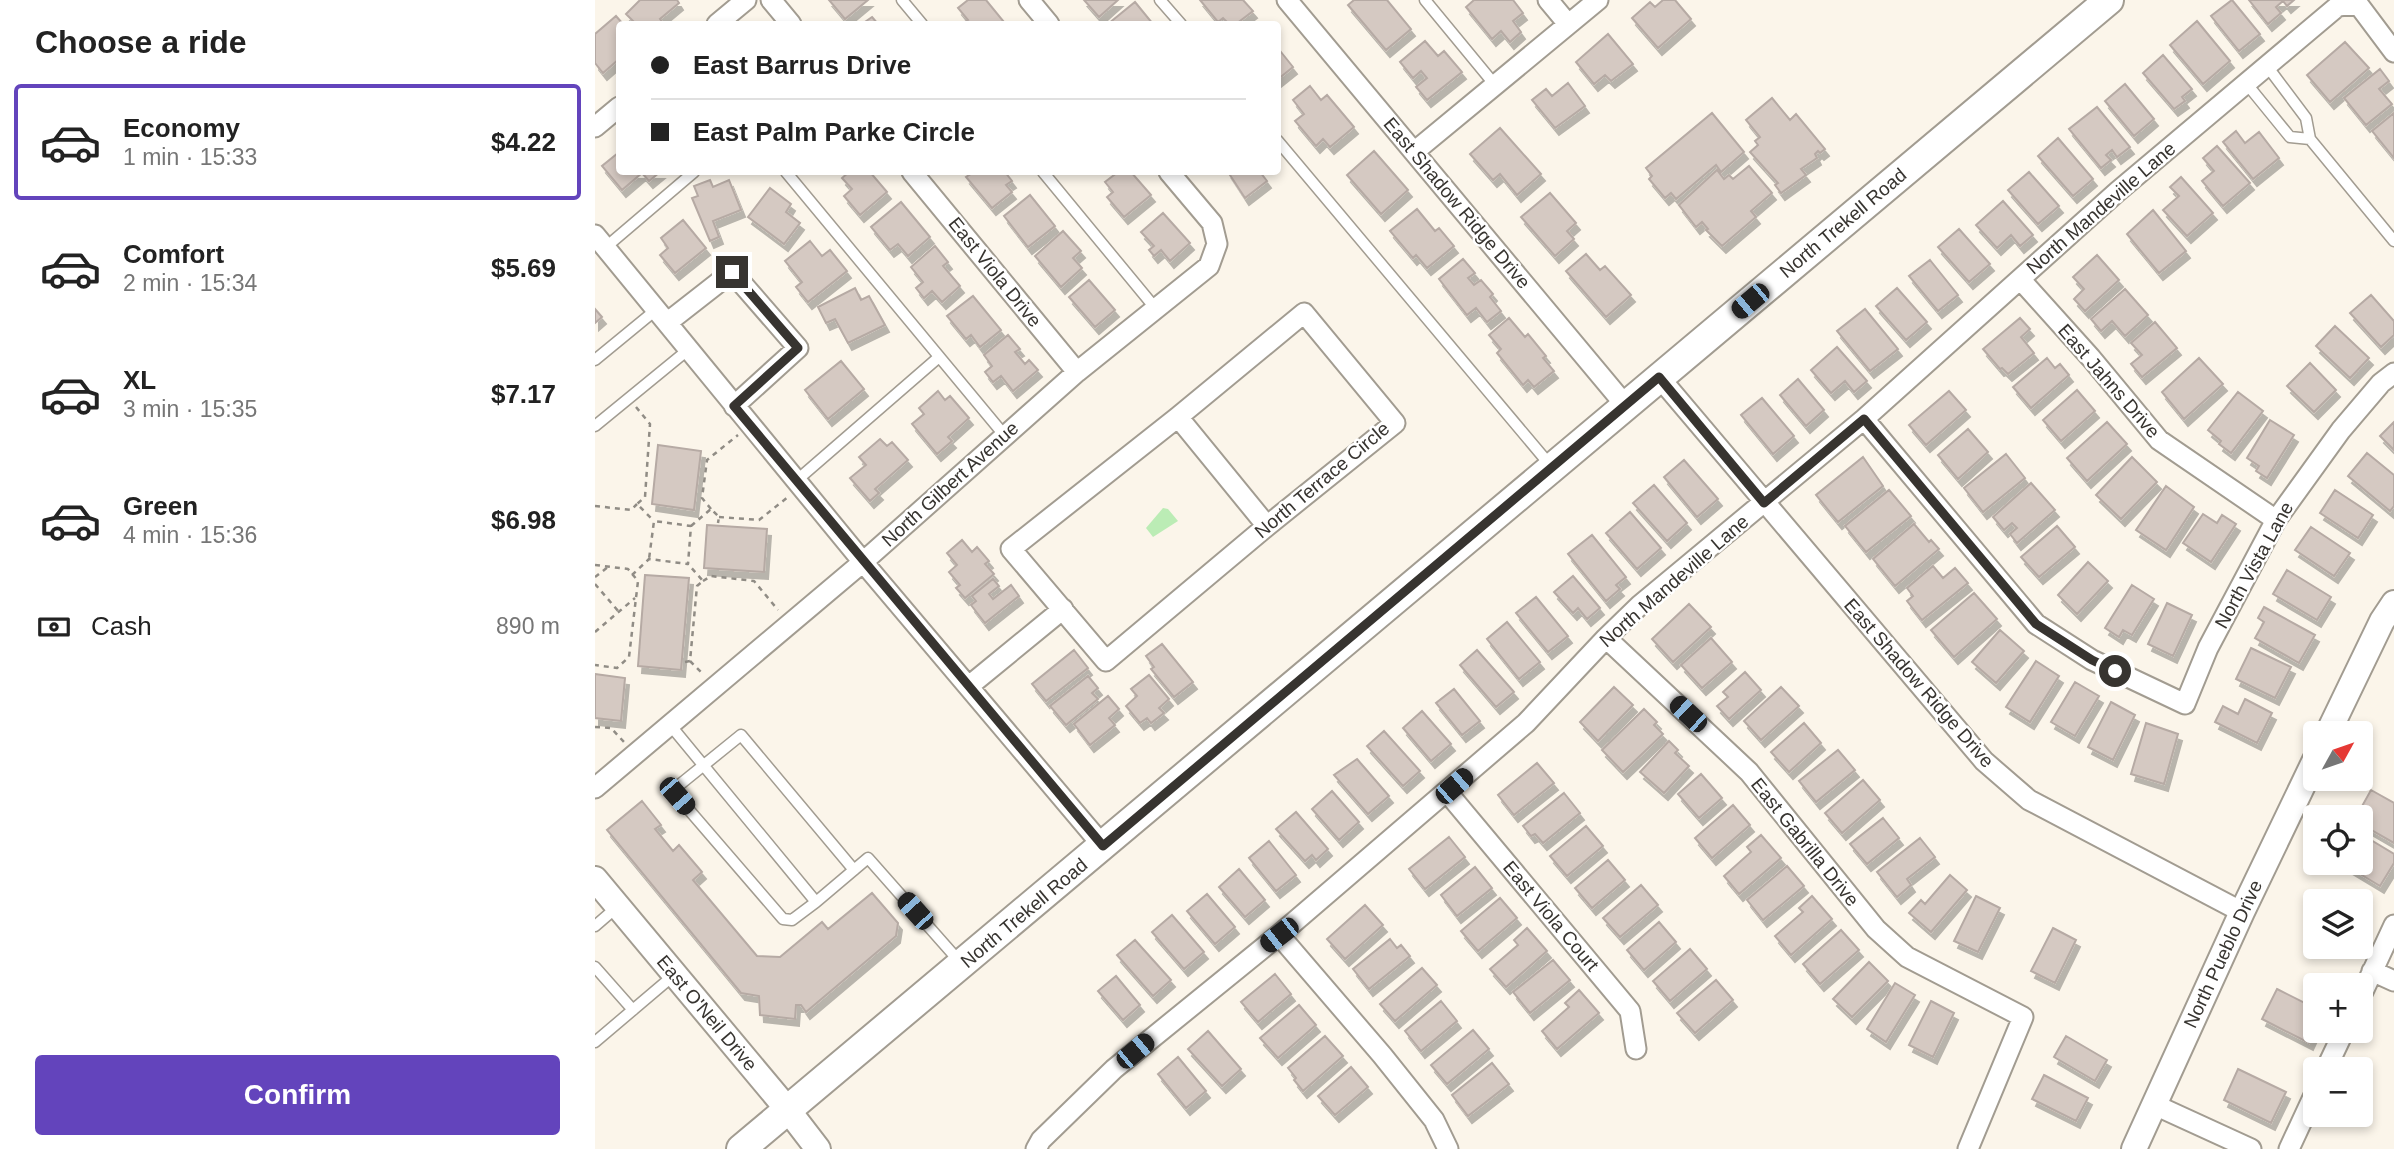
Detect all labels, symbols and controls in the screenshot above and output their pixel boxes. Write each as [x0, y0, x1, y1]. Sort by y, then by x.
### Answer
text: Choose a ride [35, 24, 247, 60]
text: East Barrus Drive [693, 50, 911, 80]
icon: car [39, 111, 102, 174]
text: Economy [123, 113, 240, 143]
street label: East Shadow Ridge Drive [1379, 113, 1535, 293]
text: East Palm Parke Circle [693, 117, 975, 147]
text: $4.22 [491, 127, 556, 157]
street label: North Mandeville Lane [2022, 138, 2180, 278]
text: 1 min · 15:33 [123, 144, 257, 170]
street label: North Trekell Road [1776, 164, 1910, 282]
street label: East Viola Drive [944, 213, 1046, 331]
icon: car [39, 237, 102, 300]
text: Comfort [123, 239, 224, 269]
text: $5.69 [491, 253, 556, 283]
route end [716, 256, 748, 288]
text: 2 min · 15:34 [123, 270, 257, 296]
car [1728, 279, 1773, 323]
street label: East Jahns Drive [2054, 320, 2164, 442]
icon: car [39, 363, 102, 426]
text: XL [123, 365, 156, 395]
text: $7.17 [491, 379, 556, 409]
text: 3 min · 15:35 [123, 396, 257, 422]
street label: North Gilbert Avenue [878, 417, 1022, 551]
street label: North Terrace Circle [1251, 418, 1393, 542]
icon: car [39, 489, 102, 552]
text: Green [123, 491, 198, 521]
street label: North Vista Lane [2211, 498, 2297, 632]
text: $6.98 [491, 505, 556, 535]
street label: North Mandeville Lane [1595, 511, 1753, 651]
text: 4 min · 15:36 [123, 522, 257, 548]
street label: East Shadow Ridge Drive [1840, 594, 1998, 772]
icon: cash [35, 608, 73, 646]
text: Cash [91, 611, 152, 641]
text: 890 m [496, 613, 560, 639]
route start [2099, 655, 2131, 687]
car [1666, 692, 1711, 736]
north arrow [2303, 721, 2373, 791]
map controls [2303, 721, 2373, 1127]
car [1432, 764, 1477, 808]
car [656, 773, 699, 819]
street label: East Gabrilla Drive [1747, 774, 1863, 910]
button: locate [2303, 805, 2373, 875]
street label: North Trekell Road [957, 854, 1091, 972]
street label: East Viola Court [1499, 857, 1604, 976]
street label: North Pueblo Drive [2180, 877, 2266, 1031]
car [894, 888, 937, 934]
button: layers [2303, 889, 2373, 959]
car [1256, 914, 1303, 956]
street label: East O'Neil Drive [653, 951, 761, 1075]
button: + [2303, 973, 2373, 1043]
car [1113, 1029, 1158, 1073]
button: Confirm [35, 1055, 560, 1135]
button: − [2303, 1057, 2373, 1127]

